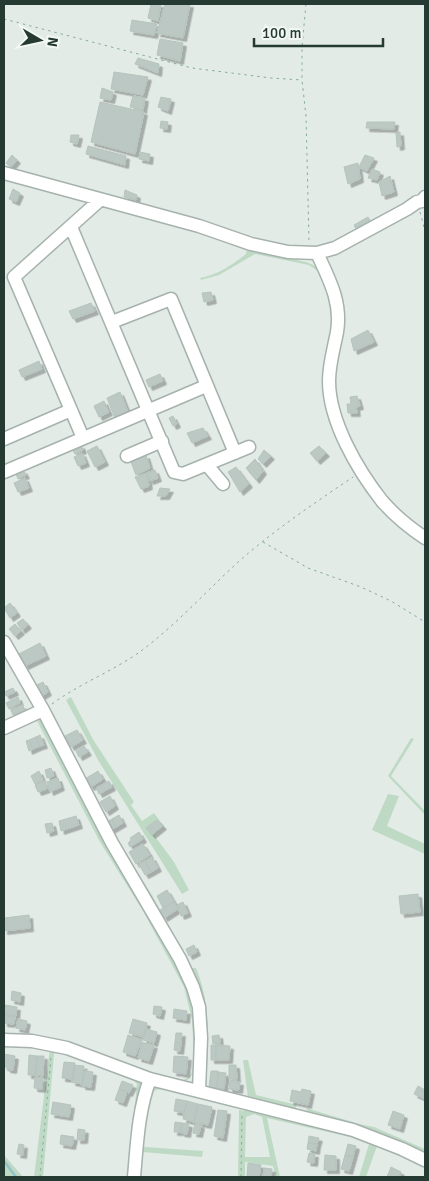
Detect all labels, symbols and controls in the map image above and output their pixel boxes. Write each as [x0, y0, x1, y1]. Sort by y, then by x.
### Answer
north arrow [15, 15, 65, 65]
scale bar [254, 15, 383, 47]
text: 100 m [262, 24, 302, 42]
text: N [43, 36, 62, 48]

